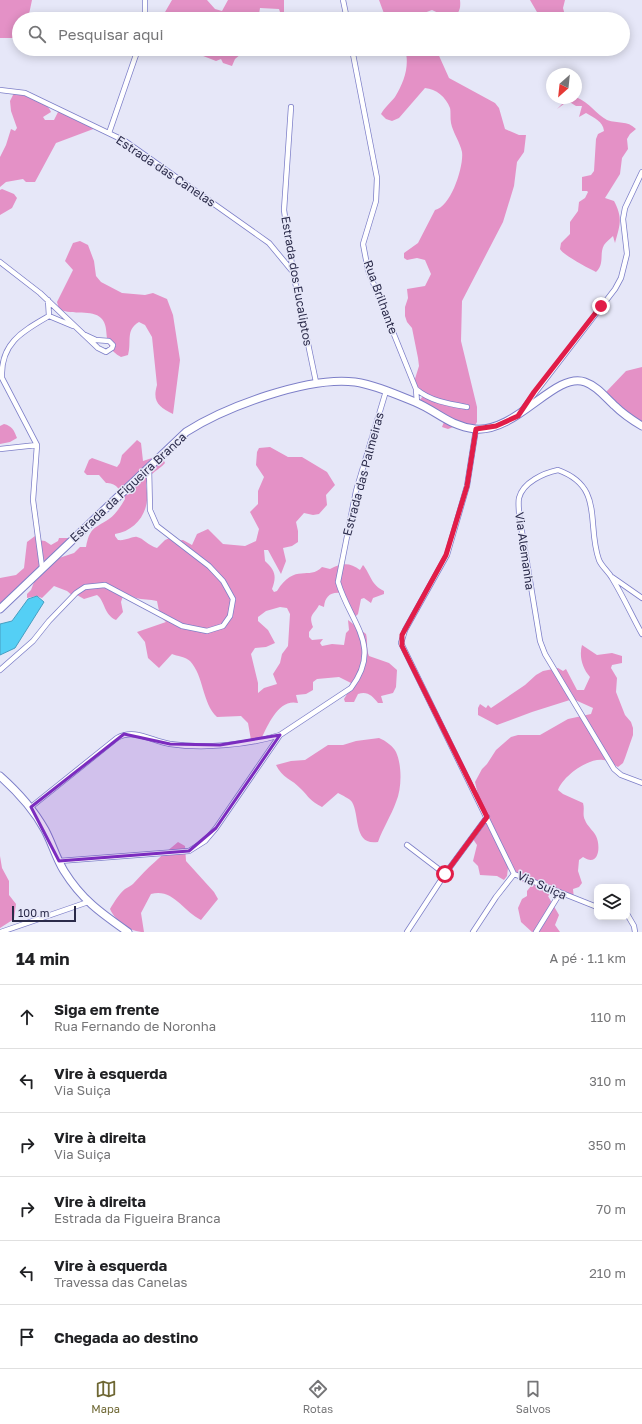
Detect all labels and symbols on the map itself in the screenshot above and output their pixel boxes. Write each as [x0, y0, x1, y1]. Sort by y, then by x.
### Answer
north arrow [546, 68, 582, 104]
street label: Estrada das Canelas [113, 132, 219, 210]
street label: Estrada dos Eucaliptos [278, 215, 316, 347]
street label: Rua Brilhante [361, 258, 401, 336]
route end [592, 297, 610, 315]
street label: Estrada das Palmeiras [339, 411, 387, 537]
street label: Estrada da Figueira Branca [67, 429, 189, 545]
street label: Via Alemanha [512, 511, 538, 591]
route start [436, 865, 454, 883]
street label: Via Suiça [515, 867, 569, 903]
scale bar [12, 904, 76, 923]

